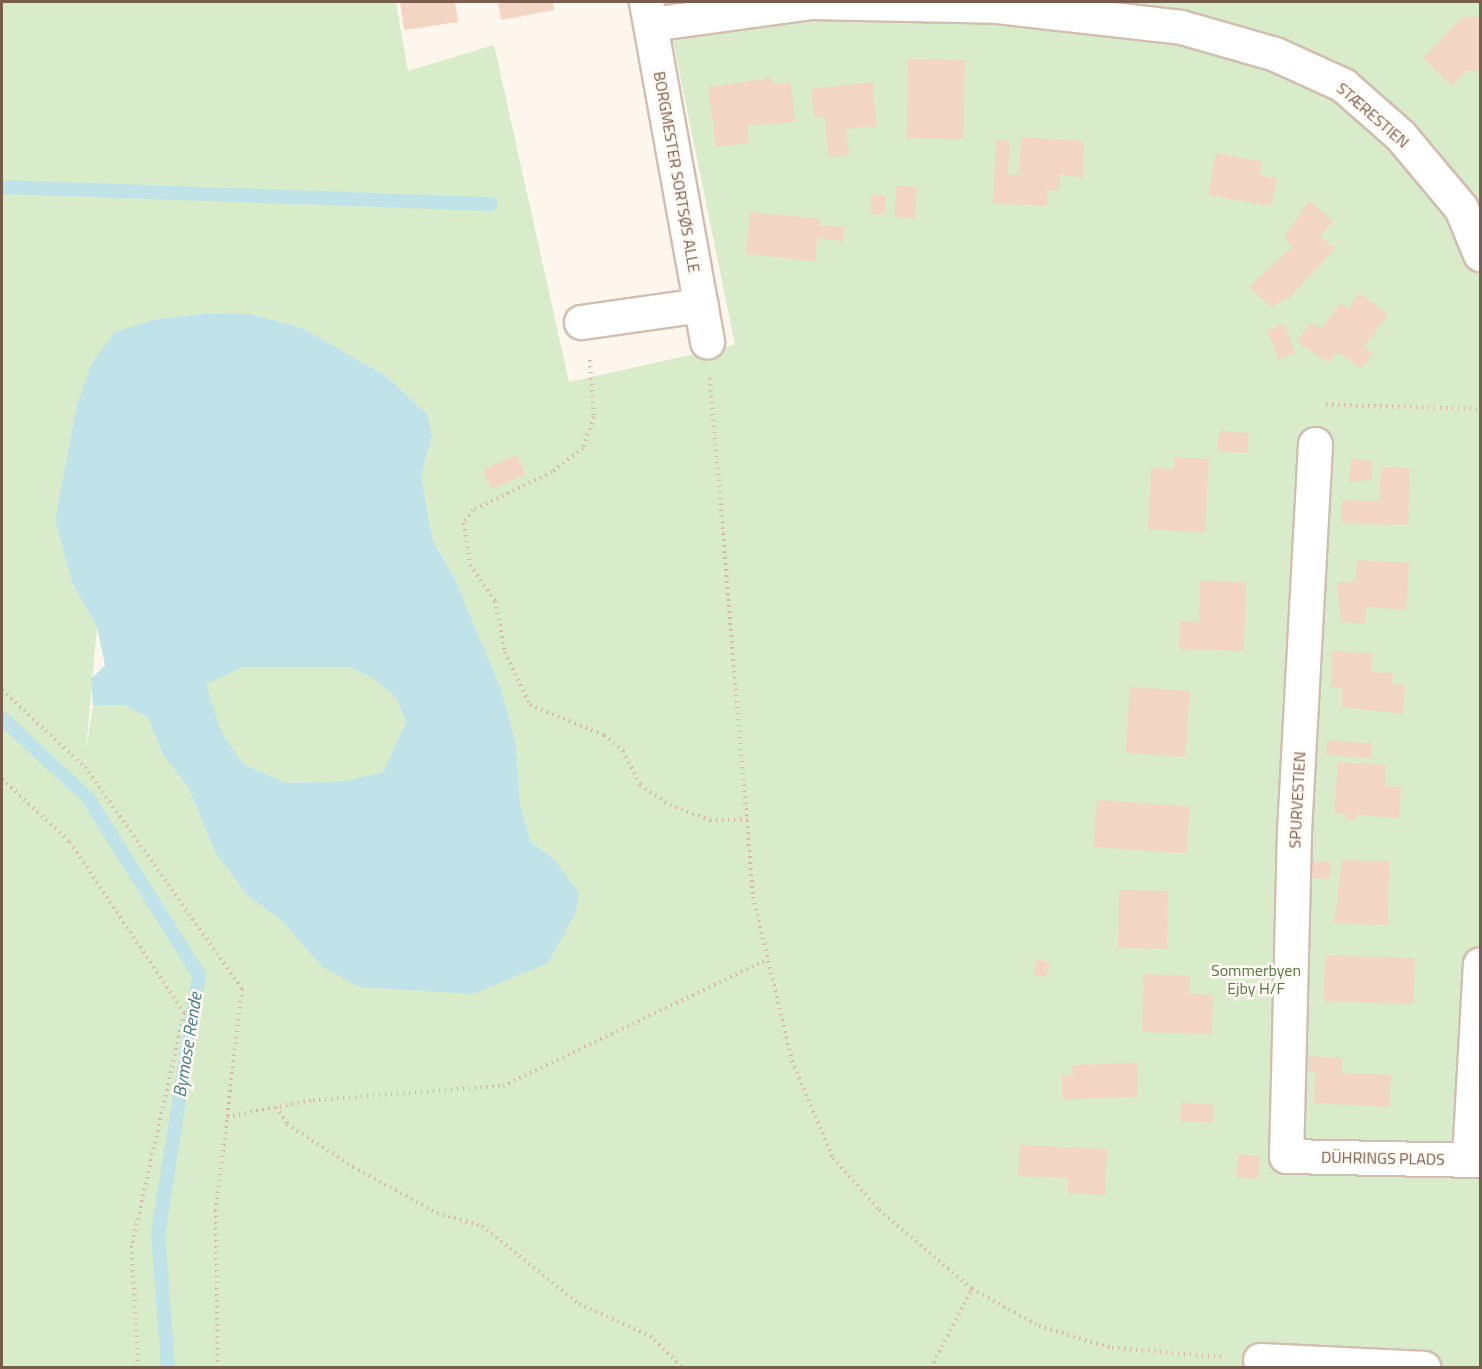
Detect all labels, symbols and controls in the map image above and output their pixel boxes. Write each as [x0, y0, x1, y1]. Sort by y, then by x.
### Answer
street label: BORGMESTER SORTSØS ALLE [650, 70, 704, 274]
street label: STÆRESTIEN [1333, 78, 1413, 152]
street label: SPURVESTIEN [1285, 751, 1309, 849]
park label: Sommerbyen Ejby H/F [1211, 960, 1301, 998]
water label: Bymose Rende [169, 991, 207, 1099]
street label: DÜHRINGS PLADS [1321, 1147, 1445, 1169]

